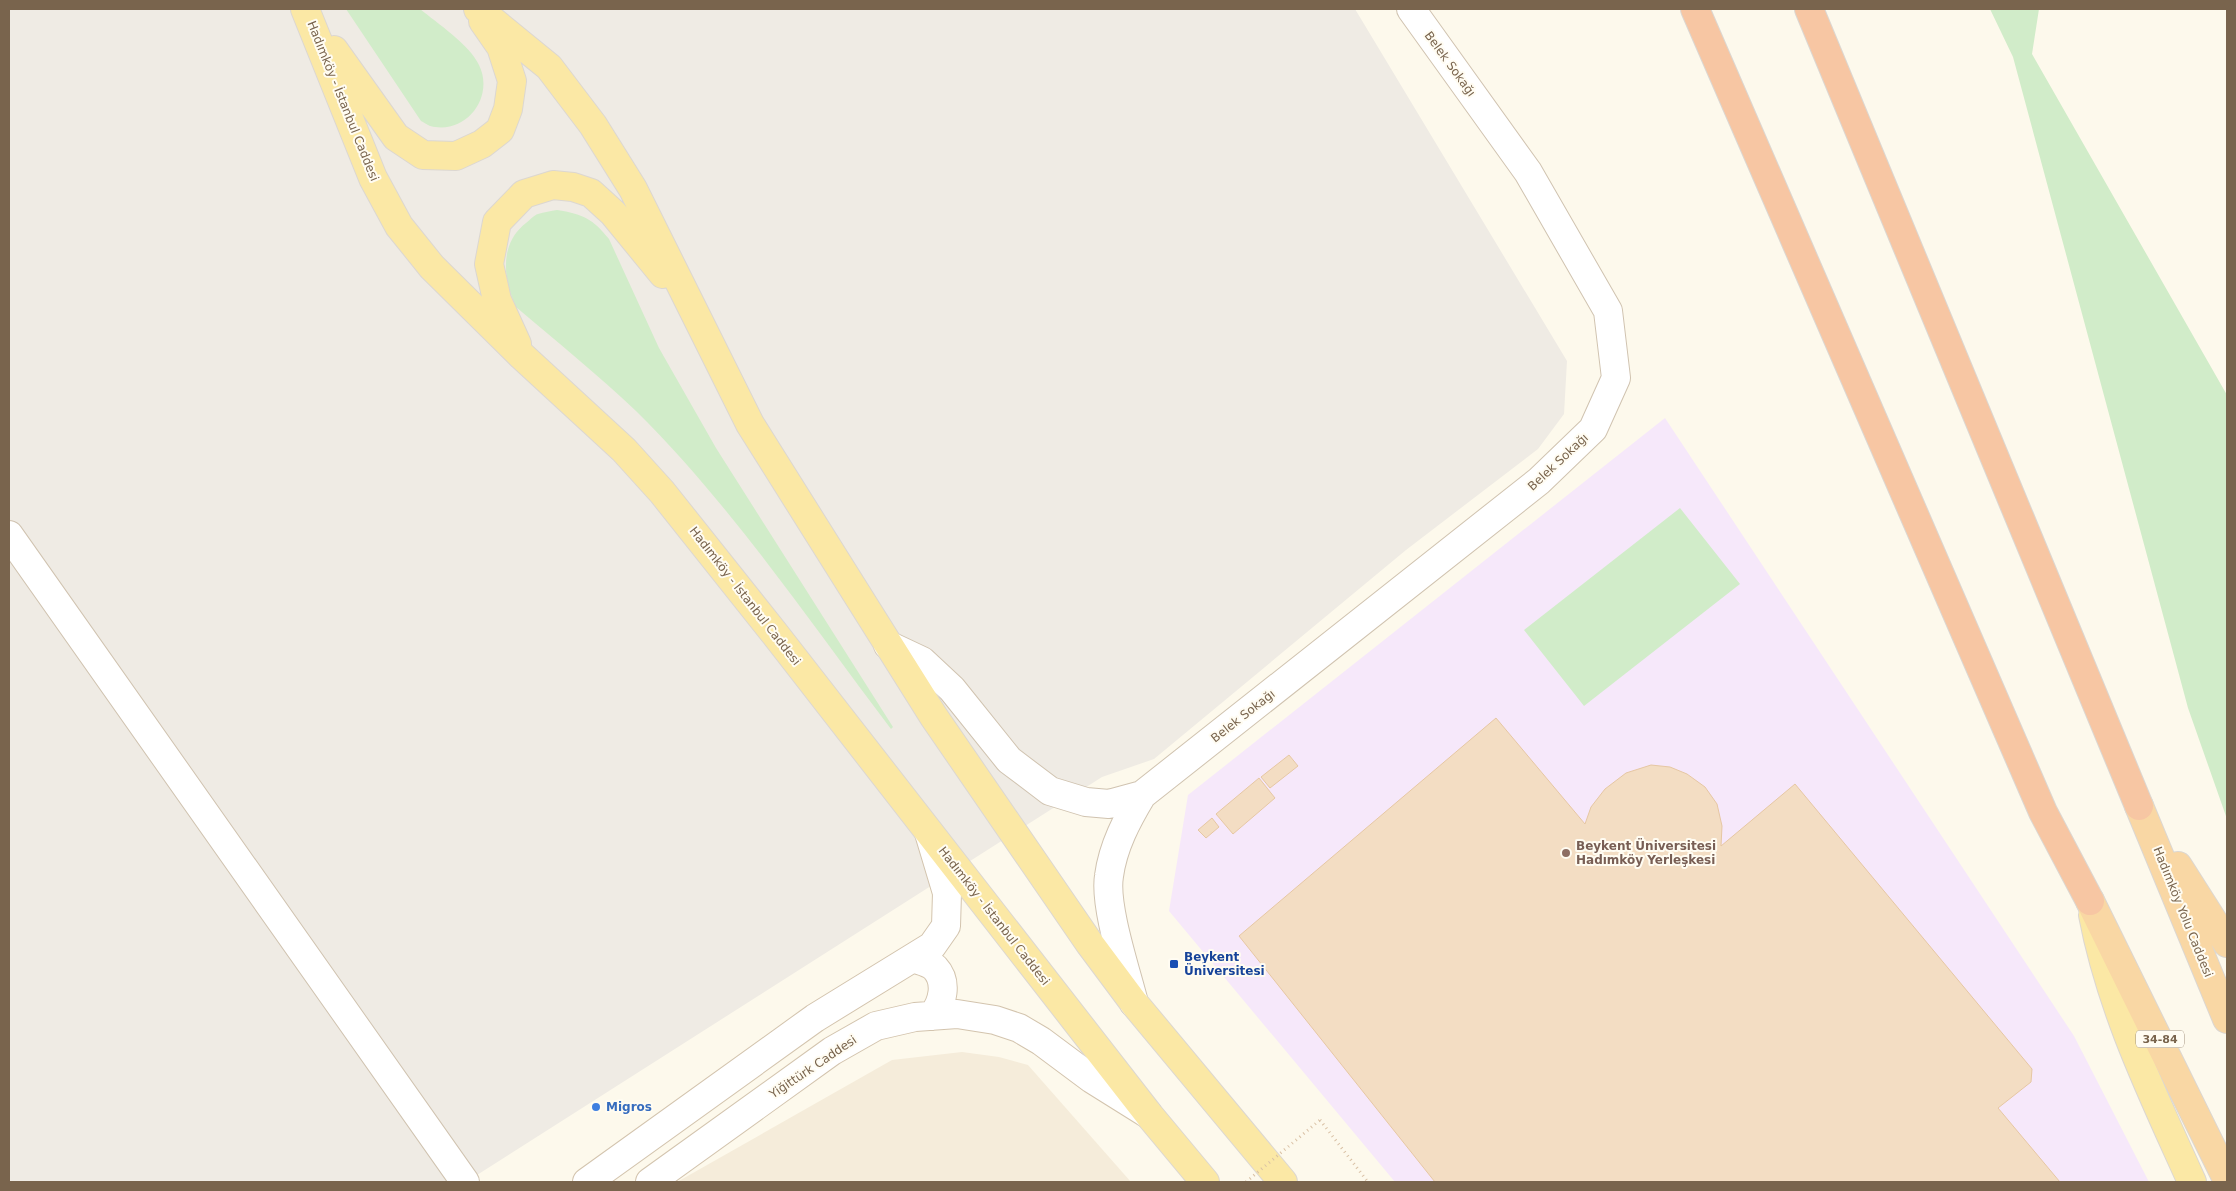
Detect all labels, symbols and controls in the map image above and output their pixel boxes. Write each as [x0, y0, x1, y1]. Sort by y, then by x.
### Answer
street label: Hadımköy - İstanbul Caddesi [304, 18, 383, 183]
street label: Belek Sokağı [1422, 29, 1478, 99]
street label: Belek Sokağı [1525, 431, 1591, 493]
street label: Hadımköy - İstanbul Caddesi [687, 523, 804, 668]
street label: Belek Sokağı [1208, 687, 1278, 745]
place label: Beykent Üniversitesi Hadımköy Yerleşkesi [1576, 838, 1716, 867]
street label: Hadımköy - İstanbul Caddesi [936, 843, 1053, 988]
street label: Hadımköy Yolu Caddesi [2150, 845, 2216, 979]
marker: Beykent Üniversitesi Hadımköy Yerleşkesi [1560, 847, 1572, 859]
place label: Beykent Üniversitesi [1184, 950, 1265, 978]
marker: Beykent Üniversitesi [1168, 958, 1180, 970]
road number: 34-84 [2136, 1030, 2184, 1048]
street label: Yiğittürk Caddesi [766, 1033, 859, 1102]
place label: Migros [606, 1100, 652, 1114]
marker: Migros [590, 1101, 602, 1113]

